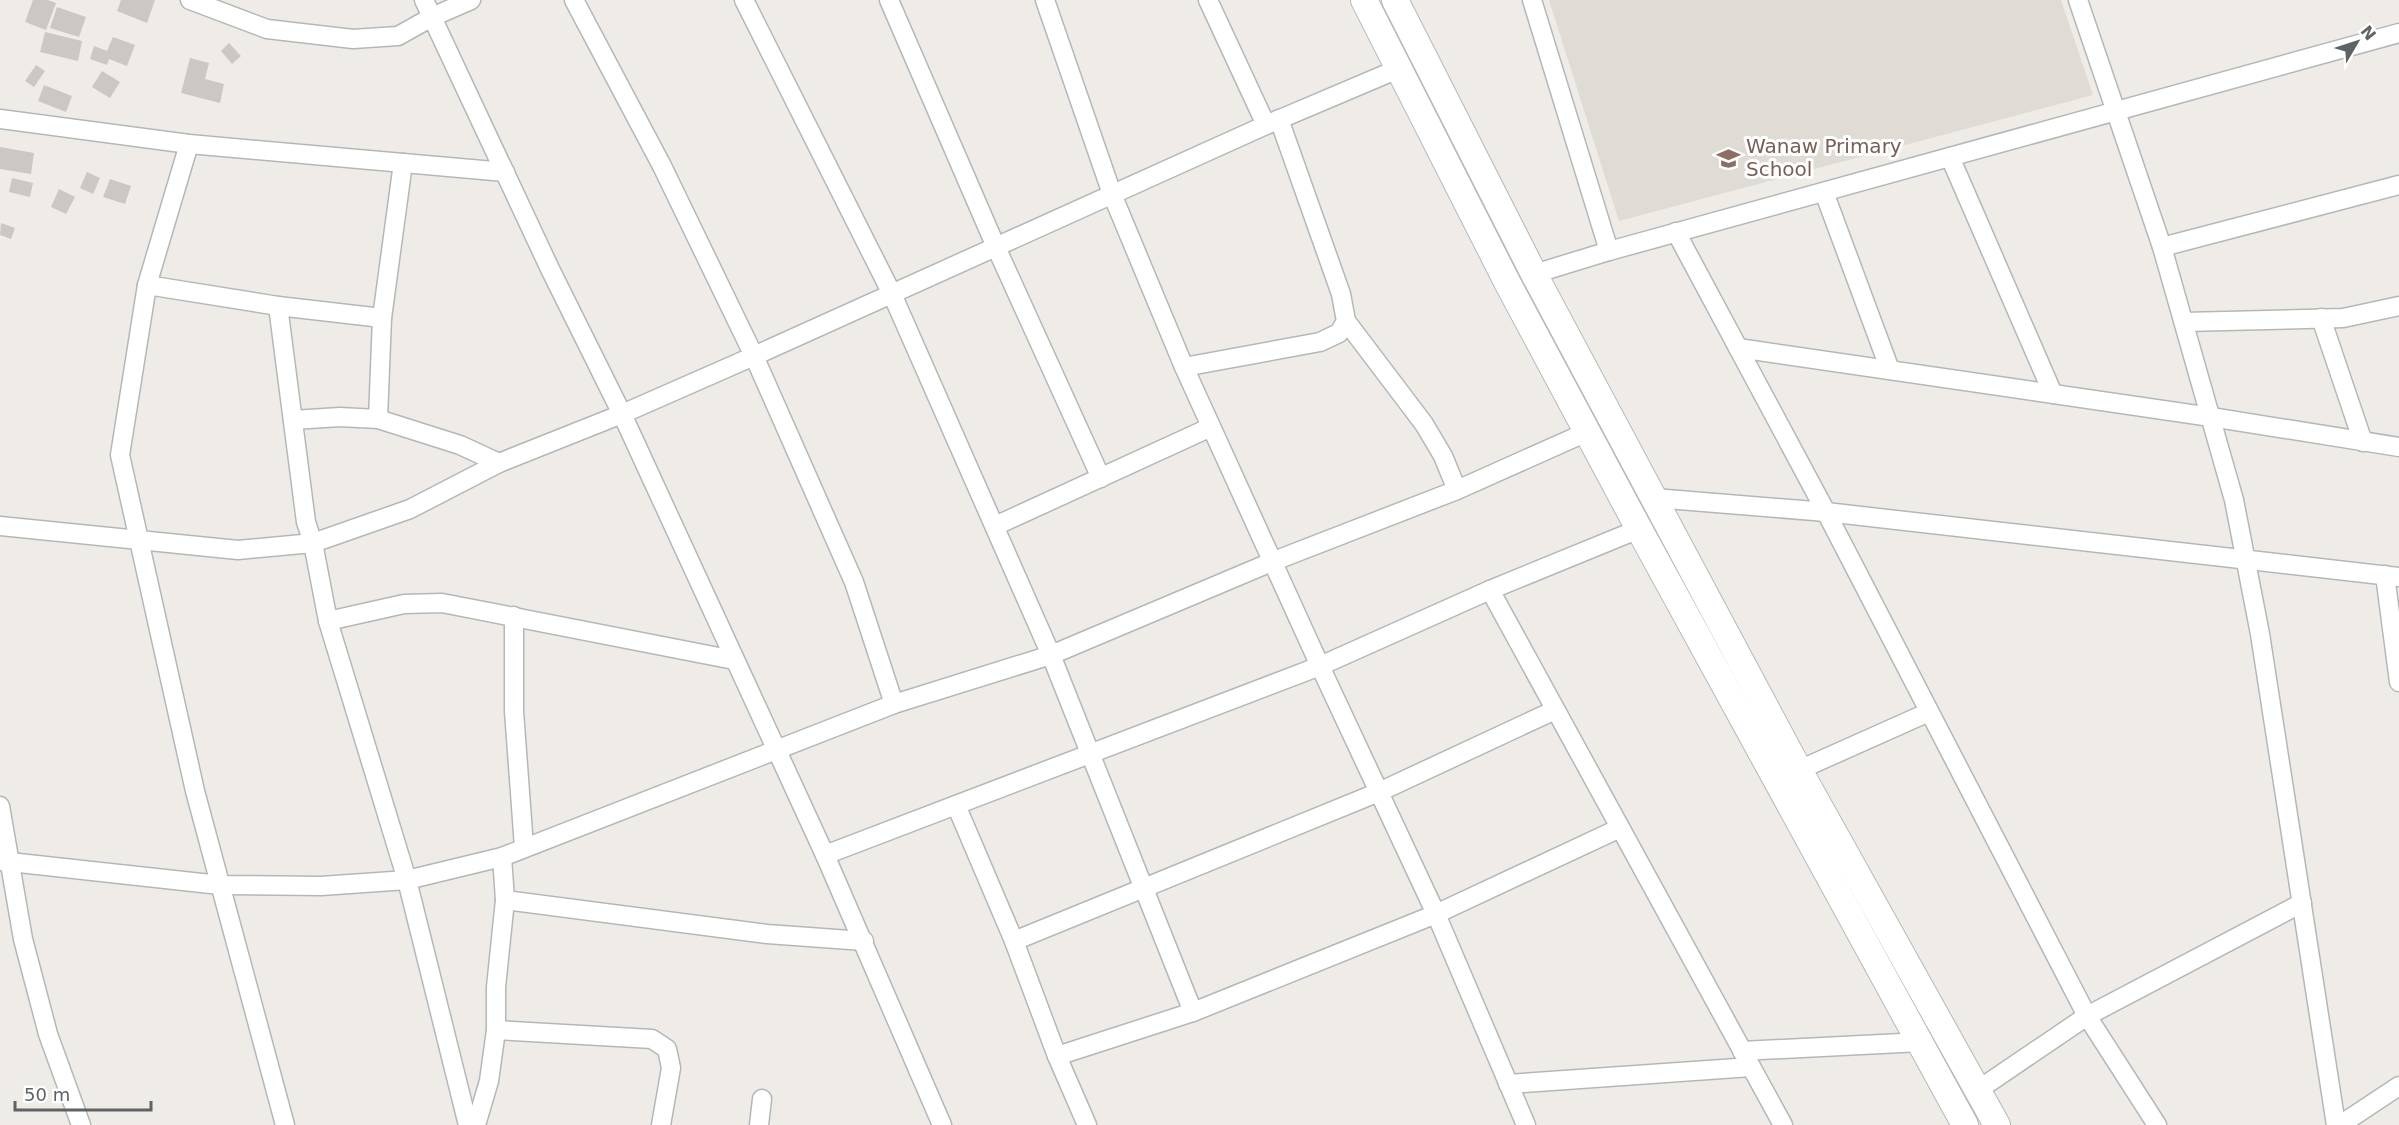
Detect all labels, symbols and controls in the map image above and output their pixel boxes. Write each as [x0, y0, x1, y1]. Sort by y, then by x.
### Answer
north arrow [2327, 12, 2387, 72]
text: N [2357, 22, 2380, 44]
place label: Wanaw Primary School [1746, 134, 1902, 181]
school or university icon: Wanaw Primary School [1715, 145, 1741, 171]
scale bar [15, 1074, 152, 1112]
text: 50 m [24, 1084, 70, 1105]

